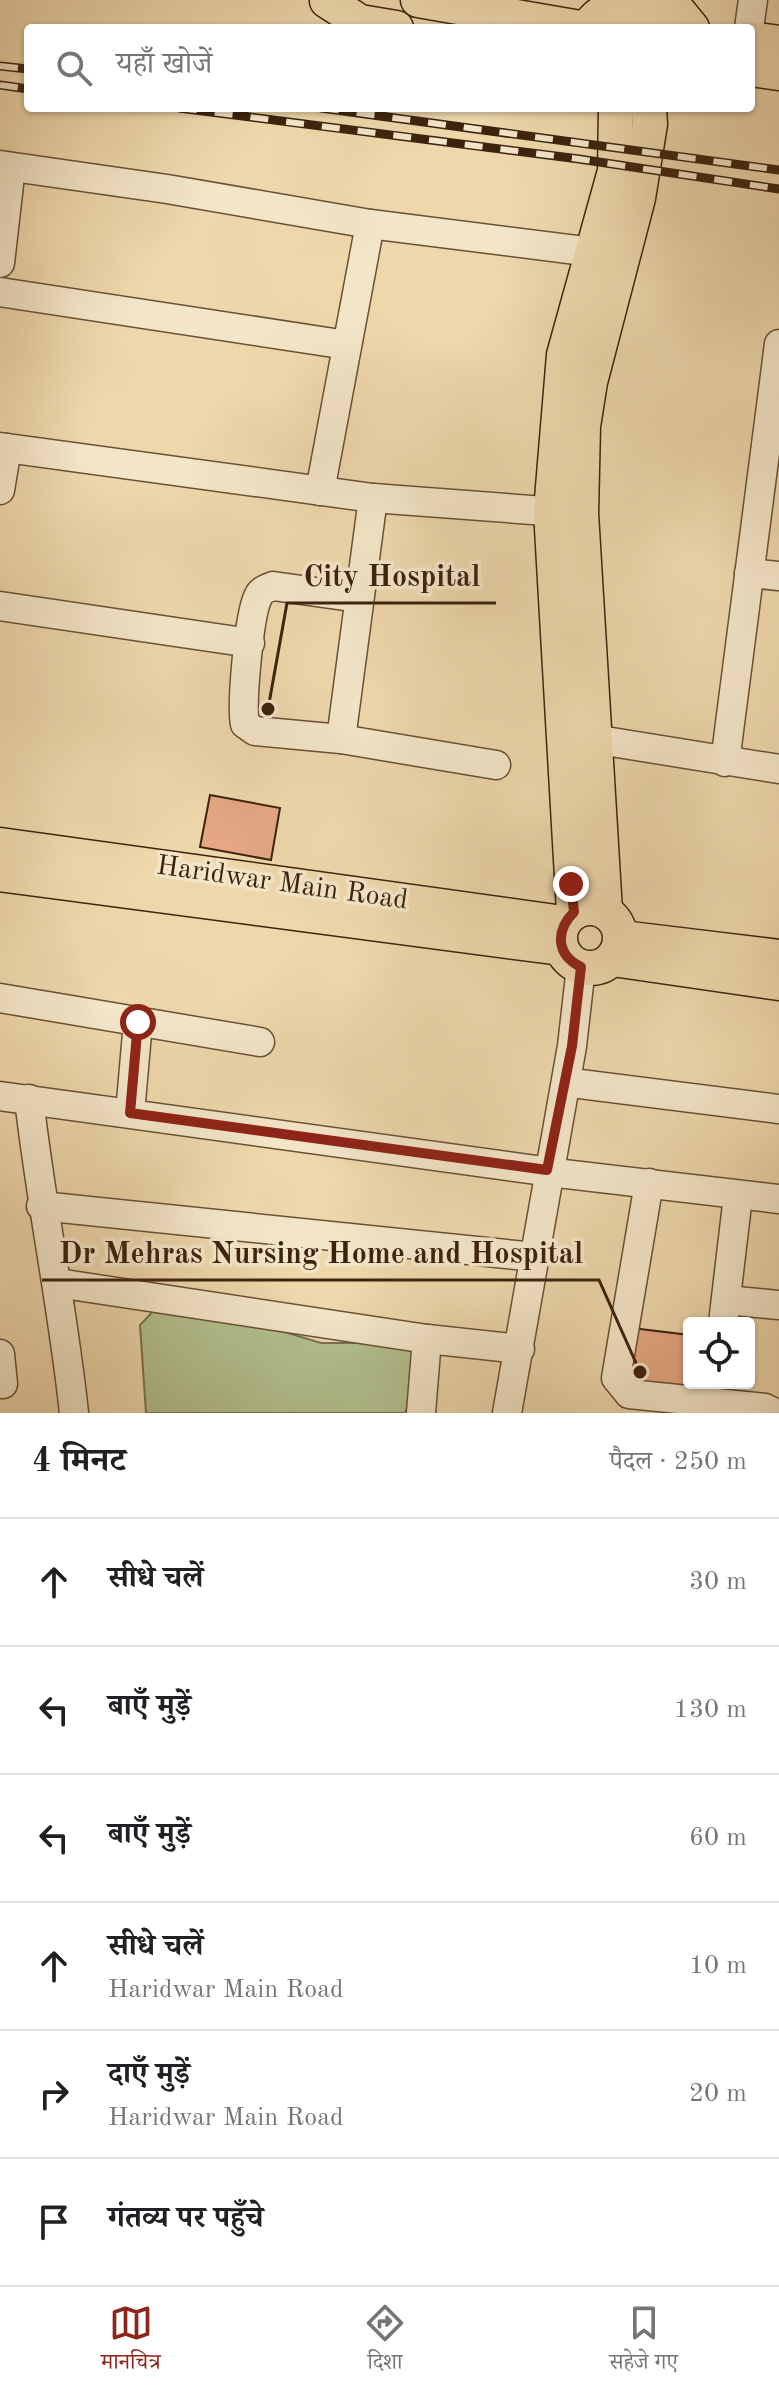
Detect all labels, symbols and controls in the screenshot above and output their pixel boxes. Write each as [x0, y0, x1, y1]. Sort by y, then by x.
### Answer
search box [24, 24, 755, 112]
icon: search [52, 46, 96, 90]
text: यहाँ खोजें [116, 50, 212, 80]
callout: City Hospital [287, 549, 496, 603]
text: City Hospital [303, 563, 481, 593]
street label: Haridwar Main Road [154, 852, 410, 916]
route end [553, 866, 589, 902]
route start [120, 1004, 156, 1040]
callout: Dr Mehras Nursing Home and Hospital [42, 1226, 599, 1280]
text: Dr Mehras Nursing Home and Hospital [59, 1240, 583, 1270]
map controls [683, 1317, 755, 1389]
button: locate [683, 1317, 755, 1389]
text: 4 मिनट [32, 1445, 126, 1479]
text: पैदल · 250 m [609, 1449, 747, 1475]
icon: ahead [32, 1560, 76, 1604]
text: सीधे चलें [108, 1564, 203, 1594]
text: 30 m [689, 1569, 747, 1595]
icon: left [32, 1688, 76, 1732]
text: बाएँ मुड़ें [108, 1692, 191, 1722]
text: 130 m [674, 1697, 747, 1723]
icon: left [32, 1816, 76, 1860]
text: बाएँ मुड़ें [108, 1820, 191, 1850]
text: 60 m [689, 1825, 747, 1851]
text: सीधे चलें [108, 1932, 203, 1962]
icon: ahead [32, 1944, 76, 1988]
text: 10 m [689, 1953, 747, 1979]
text: Haridwar Main Road [108, 1977, 344, 2003]
text: दाएँ मुड़ें [108, 2060, 190, 2090]
icon: right [32, 2072, 76, 2116]
text: 20 m [689, 2081, 747, 2107]
text: Haridwar Main Road [108, 2105, 344, 2131]
icon: arrive [32, 2200, 76, 2244]
text: गंतव्य पर पहुँचे [108, 2204, 264, 2234]
tab: मानचित्र [101, 2301, 161, 2383]
tab: दिशा [363, 2301, 407, 2383]
tab: सहेजे गए [609, 2301, 678, 2383]

